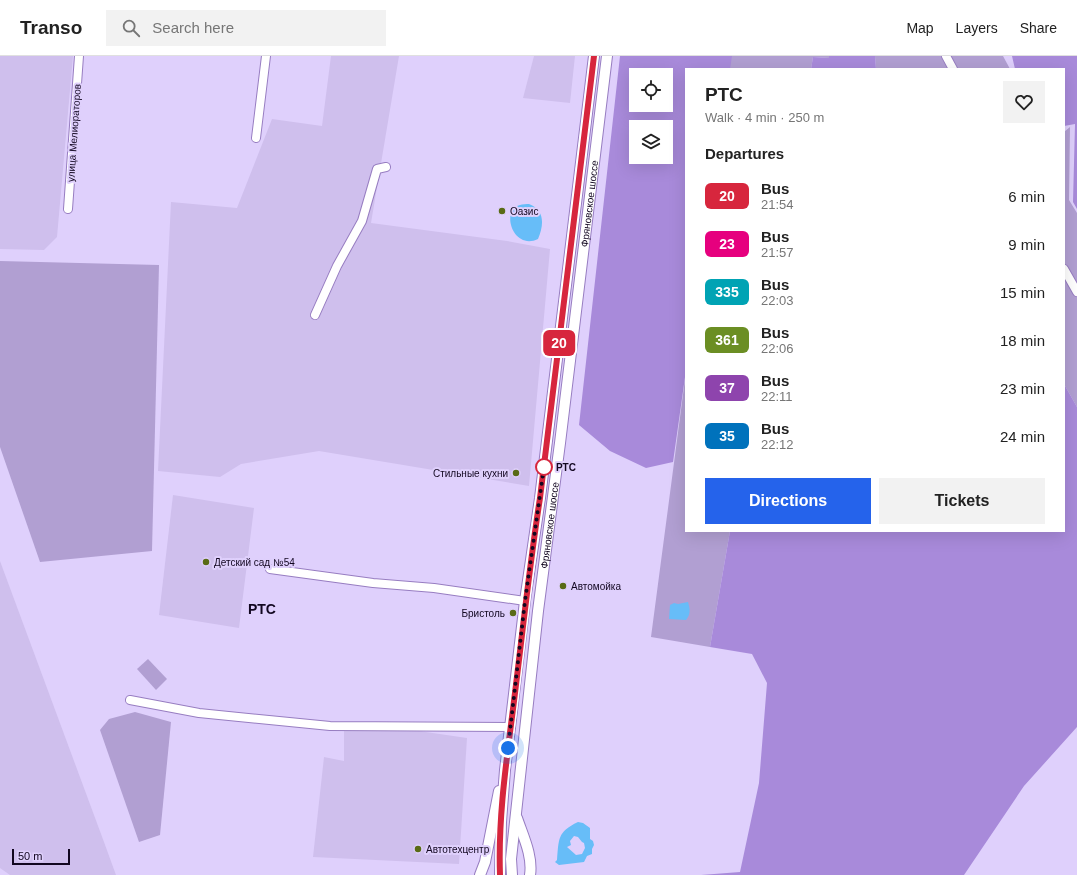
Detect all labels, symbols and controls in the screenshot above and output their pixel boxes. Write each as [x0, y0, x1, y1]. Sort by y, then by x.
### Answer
search box [106, 10, 386, 46]
text: Transo [20, 17, 82, 38]
icon: search [120, 17, 142, 39]
text: Search here [152, 19, 234, 36]
text: Map [906, 20, 934, 36]
text: Layers [956, 20, 998, 36]
text: Share [1020, 20, 1057, 36]
map controls [629, 68, 673, 164]
button: locate [629, 68, 673, 112]
button: heart [1003, 81, 1045, 123]
street label: улица Мелиораторов [65, 84, 83, 182]
text: РТС [705, 84, 743, 105]
text: Walk · 4 min · 250 m [705, 110, 824, 125]
button: layers [629, 120, 673, 164]
text: Departures [705, 145, 784, 162]
street label: Фряновское шоссе [578, 159, 600, 248]
text: Bus [761, 180, 789, 197]
text: 20 [719, 188, 735, 204]
text: 6 min [1008, 188, 1045, 205]
text: 21:54 [761, 197, 794, 212]
marker: Оазис [497, 206, 507, 216]
place label: Оазис [510, 206, 538, 217]
text: Bus [761, 228, 789, 245]
text: 23 [719, 236, 735, 252]
text: 9 min [1008, 236, 1045, 253]
text: 21:57 [761, 245, 794, 260]
text: Bus [761, 276, 789, 293]
text: 335 [715, 284, 739, 300]
text: 15 min [1000, 284, 1045, 301]
text: 22:03 [761, 293, 794, 308]
text: Bus [761, 324, 789, 341]
line badge: 20 [541, 330, 577, 356]
text: 361 [715, 332, 739, 348]
text: 18 min [1000, 332, 1045, 349]
text: 20 [551, 335, 567, 351]
text: 22:06 [761, 341, 794, 356]
text: Bus [761, 372, 789, 389]
text: 37 [719, 380, 735, 396]
text: 23 min [1000, 380, 1045, 397]
text: 22:11 [761, 389, 793, 404]
text: Bus [761, 420, 789, 437]
text: 35 [719, 428, 735, 444]
text: 24 min [1000, 428, 1045, 445]
text: 22:12 [761, 437, 794, 452]
marker: РТС [535, 458, 553, 476]
place label: РТС [556, 462, 576, 473]
place label: Стильные кухни [433, 468, 508, 479]
marker: Стильные кухни [511, 468, 521, 478]
button: Directions [705, 478, 871, 524]
button: Tickets [879, 478, 1045, 524]
street label: Фряновское шоссе [538, 481, 560, 569]
marker: Детский сад №54 [201, 557, 211, 567]
place label: Детский сад №54 [214, 557, 295, 568]
marker: Автомойка [558, 581, 568, 591]
place label: Автомойка [571, 581, 621, 592]
district label: РТС [248, 601, 276, 617]
place label: Бристоль [461, 608, 505, 619]
marker: Бристоль [508, 608, 518, 618]
your location [498, 738, 518, 758]
marker: Автотехцентр [413, 844, 423, 854]
place label: Автотехцентр [426, 844, 490, 855]
scale bar [12, 847, 70, 866]
text: 50 m [18, 850, 42, 862]

